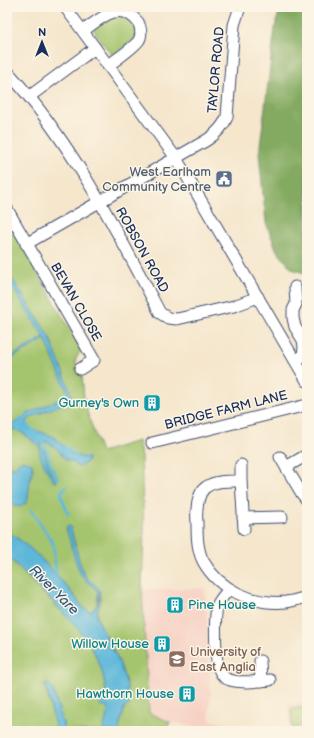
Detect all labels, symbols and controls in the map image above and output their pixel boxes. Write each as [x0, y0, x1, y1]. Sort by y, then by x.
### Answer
north arrow [22, 22, 62, 62]
text: N [38, 26, 46, 39]
street label: TAYLOR ROAD [204, 26, 228, 114]
place label: West Earlham Community Centre [102, 164, 211, 195]
public building icon: West Earlham Community Centre [214, 169, 234, 189]
street label: ROBSON ROAD [112, 204, 172, 296]
street label: BEVAN CLOSE [47, 260, 105, 345]
street label: BRIDGE FARM LANE [163, 387, 290, 433]
building icon: Gurney's Own [142, 393, 162, 413]
place label: Gurney's Own [59, 395, 139, 411]
water label: River Yare [26, 562, 82, 618]
building icon: Pine House [165, 595, 185, 615]
place label: Pine House [188, 597, 256, 613]
building icon: Willow House [152, 634, 172, 654]
place label: Willow House [71, 636, 149, 652]
place label: University of East Anglia [190, 644, 261, 675]
school or university icon: University of East Anglia [167, 649, 187, 669]
building icon: Hawthorn House [177, 684, 197, 704]
place label: Hawthorn House [76, 686, 174, 702]

